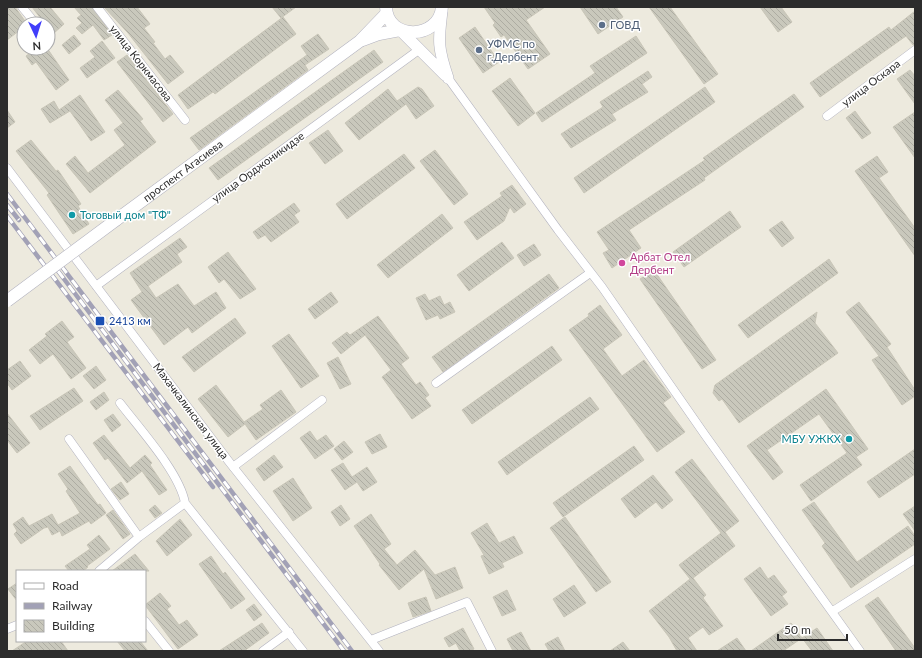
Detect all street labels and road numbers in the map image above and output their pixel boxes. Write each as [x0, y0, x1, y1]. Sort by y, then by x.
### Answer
street label: улица Коркмасова [108, 22, 175, 104]
street label: улица Оскара [839, 56, 902, 109]
street label: улица Орджоникидзе [209, 129, 307, 205]
street label: проспект Агасиева [140, 137, 225, 204]
street label: Махачкалинская улица [151, 360, 232, 461]

